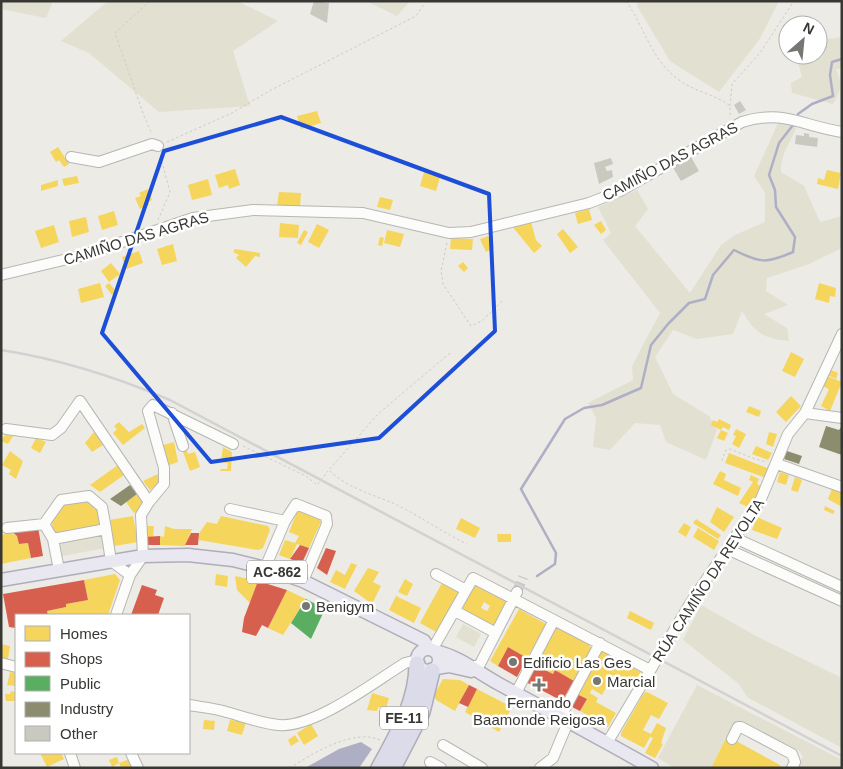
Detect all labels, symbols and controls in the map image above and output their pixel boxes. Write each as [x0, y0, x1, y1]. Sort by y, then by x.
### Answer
north arrow [778, 15, 828, 65]
text: N [801, 19, 817, 38]
street label: CAMIÑO DAS AGRAS [599, 118, 741, 204]
street label: CAMIÑO DAS AGRAS [61, 208, 211, 268]
street label: RÚA CAMIÑO DA REVOLTA [649, 495, 767, 665]
road number: AC-862 [247, 560, 307, 584]
place label: Benigym [316, 598, 374, 615]
marker: Benigym [300, 600, 312, 612]
legend [15, 614, 190, 754]
text: Homes [60, 625, 108, 642]
text: Shops [60, 650, 103, 667]
place label: Edificio Las Ges [523, 654, 631, 671]
marker: Edificio Las Ges [507, 656, 519, 668]
place label: Marcial [607, 673, 655, 690]
text: Public [60, 675, 101, 692]
marker: Marcial [591, 675, 603, 687]
marker: Fernando Baamonde Reigosa [533, 679, 545, 691]
place label: Fernando Baamonde Reigosa [473, 694, 606, 728]
text: Industry [60, 700, 114, 717]
road number: FE-11 [380, 706, 428, 730]
text: Other [60, 725, 98, 742]

